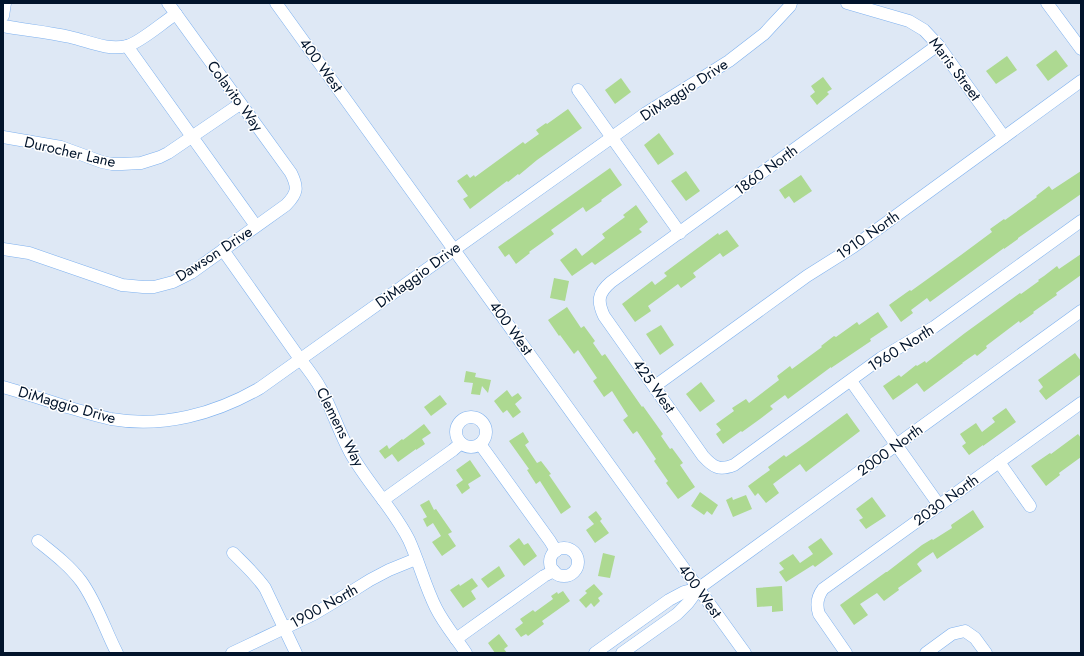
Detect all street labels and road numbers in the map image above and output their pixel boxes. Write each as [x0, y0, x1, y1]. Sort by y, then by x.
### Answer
street label: 400 West [294, 33, 348, 97]
street label: Maris Street [924, 33, 987, 106]
street label: DiMaggio Drive [636, 53, 732, 127]
street label: Colavito Way [202, 56, 269, 136]
street label: Durocher Lane [22, 131, 118, 173]
street label: 1860 North [730, 139, 802, 201]
street label: 1910 North [832, 205, 904, 265]
street label: Dawson Drive [171, 221, 257, 287]
street label: DiMaggio Drive [371, 236, 465, 313]
street label: 400 West [484, 296, 538, 360]
street label: 1960 North [864, 319, 938, 377]
street label: 425 West [627, 355, 681, 418]
street label: DiMaggio Drive [16, 381, 119, 429]
street label: Clemens Way [311, 384, 370, 471]
street label: 2000 North [853, 419, 927, 481]
street label: 2030 North [909, 469, 983, 531]
street label: 400 West [673, 559, 727, 623]
street label: 1900 North [286, 578, 362, 634]

